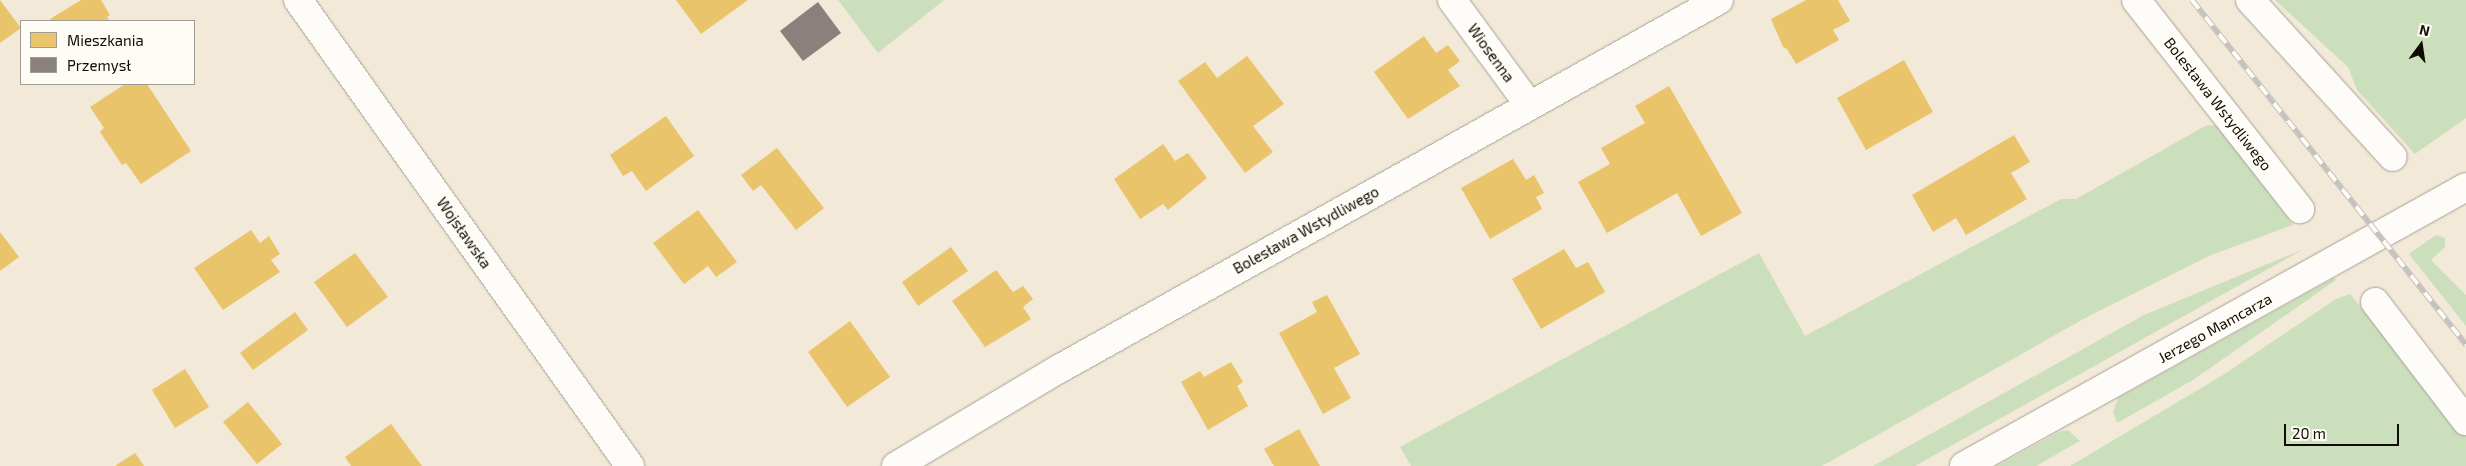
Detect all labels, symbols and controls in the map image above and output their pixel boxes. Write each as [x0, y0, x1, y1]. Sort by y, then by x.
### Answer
legend [20, 20, 195, 85]
street label: Wiosenna [1464, 20, 1518, 86]
north arrow [2396, 20, 2446, 70]
text: N [2418, 20, 2432, 39]
text: Mieszkania [67, 31, 144, 49]
street label: Bolesława Wstydliwego [2160, 34, 2276, 174]
text: Przemysł [67, 56, 131, 74]
street label: Bolesława Wstydliwego [1230, 182, 1382, 278]
street label: Wojsławska [433, 194, 495, 272]
street label: Jerzego Mamcarza [2155, 289, 2275, 367]
scale bar [2286, 414, 2401, 446]
text: 20 m [2292, 424, 2326, 442]

